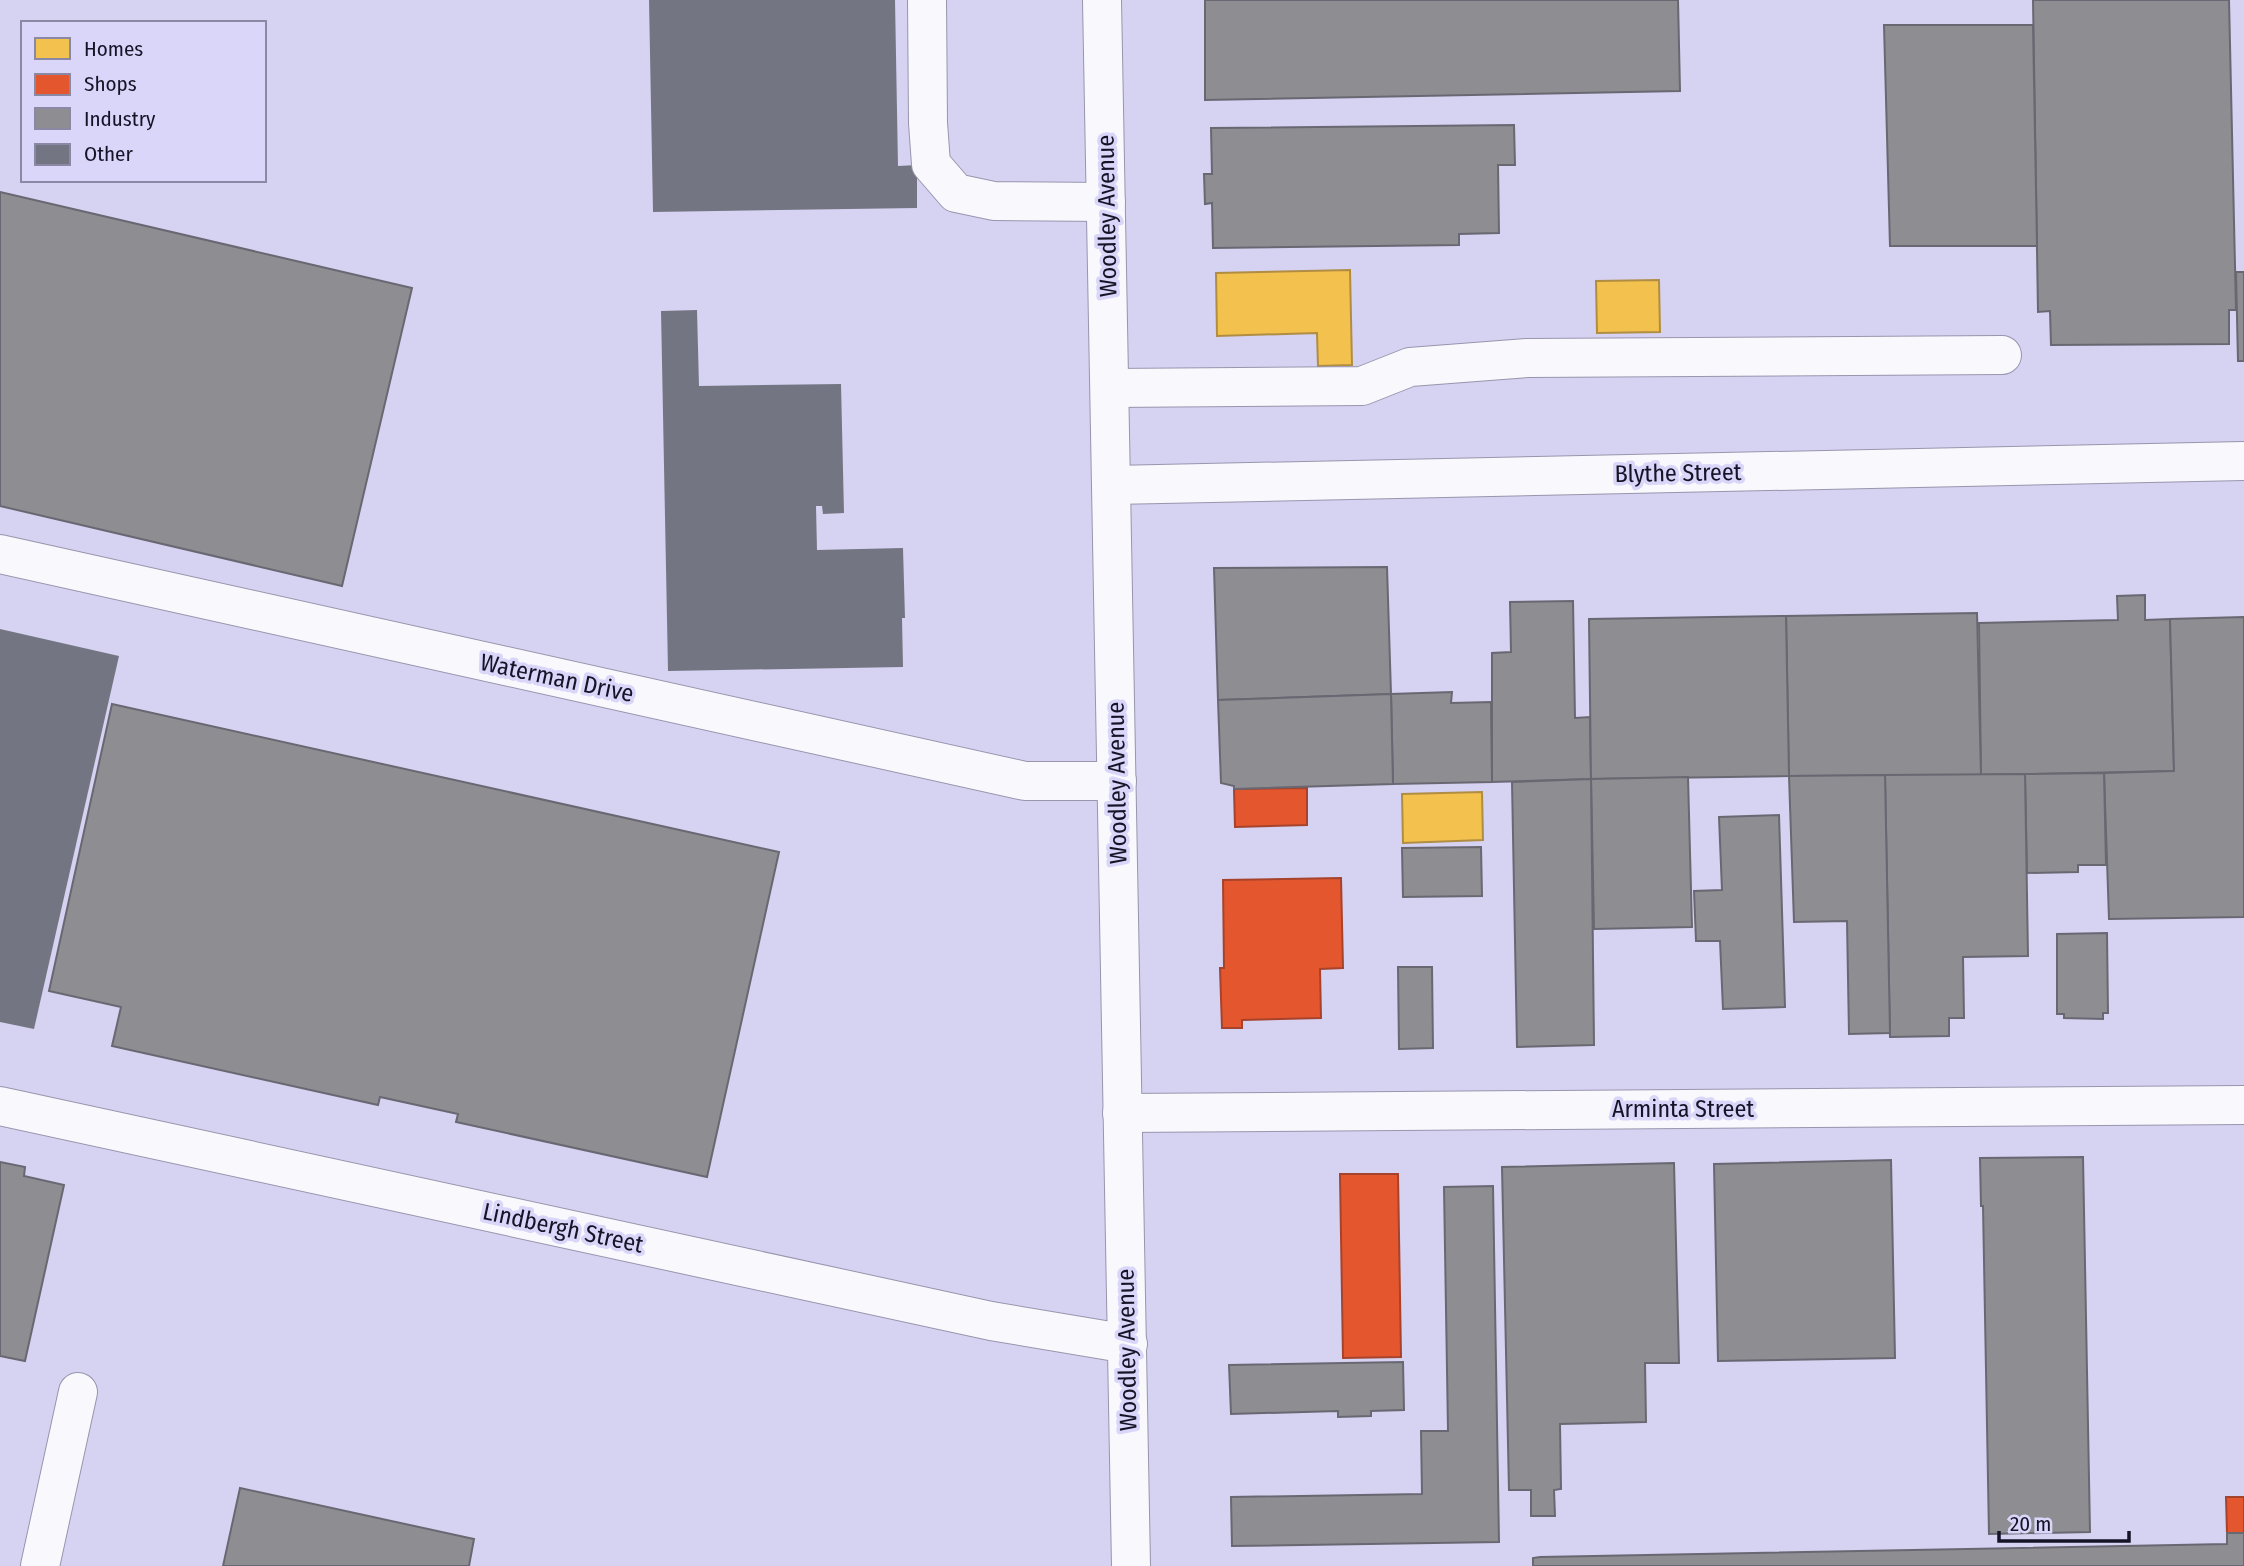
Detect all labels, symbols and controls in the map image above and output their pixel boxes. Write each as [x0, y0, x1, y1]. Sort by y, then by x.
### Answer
legend [21, 21, 266, 182]
text: Homes [84, 36, 143, 62]
text: Shops [84, 71, 137, 97]
text: Industry [84, 106, 156, 132]
street label: Woodley Avenue [1092, 135, 1122, 297]
text: Other [84, 141, 133, 167]
street label: Blythe Street [1614, 458, 1742, 488]
street label: Waterman Drive [478, 648, 636, 708]
street label: Woodley Avenue [1102, 702, 1132, 864]
street label: Arminta Street [1612, 1095, 1754, 1123]
street label: Lindbergh Street [480, 1197, 646, 1259]
street label: Woodley Avenue [1112, 1269, 1142, 1431]
scale bar [1999, 1500, 2128, 1544]
text: 20 m [2010, 1511, 2051, 1537]

